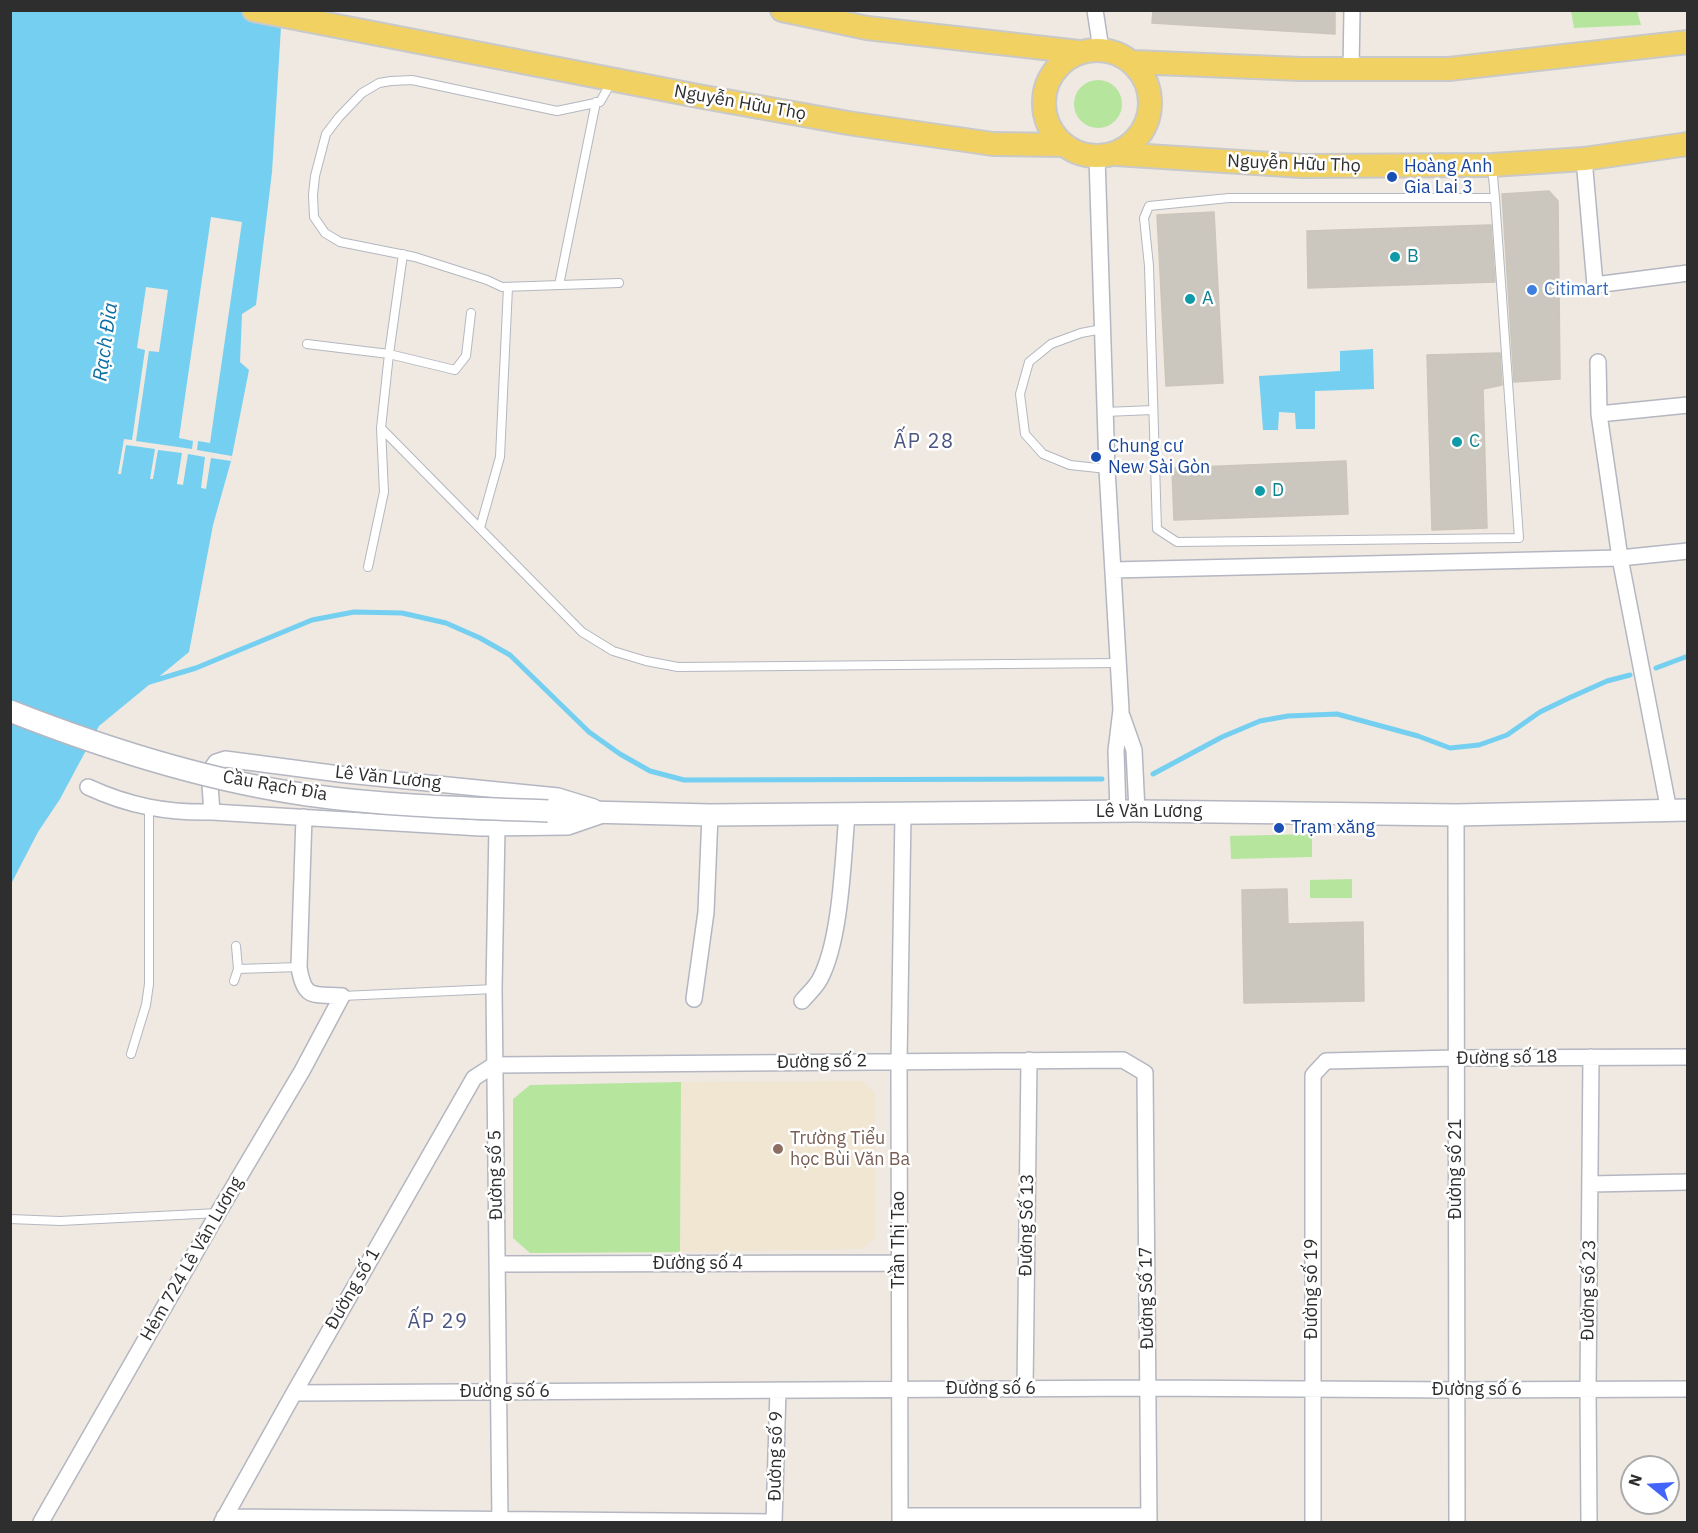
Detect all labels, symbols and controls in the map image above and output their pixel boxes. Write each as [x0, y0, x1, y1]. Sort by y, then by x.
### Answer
street label: Nguyễn Hữu Thọ [672, 81, 808, 125]
street label: Nguyễn Hữu Thọ [1227, 151, 1361, 177]
place label: Hoàng Anh Gia Lai 3 [1404, 156, 1492, 198]
marker: Hoàng Anh Gia Lai 3 [1385, 170, 1399, 184]
place label: B [1407, 246, 1419, 268]
marker: B [1388, 250, 1402, 264]
place label: Citimart [1544, 279, 1609, 301]
marker: Citimart [1525, 283, 1539, 297]
place label: A [1202, 288, 1214, 310]
marker: A [1183, 292, 1197, 306]
water label: Rạch Đỉa [89, 301, 123, 383]
district label: ẤP 28 [893, 430, 955, 454]
place label: C [1469, 431, 1480, 453]
marker: C [1450, 435, 1464, 449]
place label: Chung cư New Sài Gòn [1108, 436, 1210, 478]
marker: Chung cư New Sài Gòn [1089, 450, 1103, 464]
place label: D [1272, 480, 1284, 502]
marker: D [1253, 484, 1267, 498]
street label: Lê Văn Lương [334, 762, 442, 794]
street label: Cầu Rạch Đỉa [221, 766, 329, 806]
street label: Lê Văn Lương [1096, 801, 1202, 823]
place label: Trạm xăng [1291, 817, 1375, 839]
marker: Trạm xăng [1272, 821, 1286, 835]
street label: Đường số 18 [1456, 1046, 1558, 1070]
street label: Đường số 2 [777, 1050, 867, 1074]
street label: Đường số 21 [1445, 1118, 1467, 1220]
place label: Trường Tiểu học Bùi Văn Ba [790, 1128, 910, 1170]
street label: Đường số 5 [484, 1130, 508, 1220]
marker: Trường Tiểu học Bùi Văn Ba [771, 1142, 785, 1156]
street label: Hẻm 724 Lê Văn Lương [136, 1173, 248, 1345]
street label: Đường Số 13 [1015, 1173, 1039, 1277]
street label: Trần Thị Tao [888, 1191, 910, 1289]
street label: Đường số 19 [1301, 1238, 1323, 1340]
street label: Đường số 23 [1577, 1239, 1601, 1341]
street label: Đường số 1 [321, 1244, 385, 1334]
street label: Đường Số 17 [1135, 1246, 1159, 1350]
street label: Đường số 4 [653, 1253, 743, 1275]
district label: ẤP 29 [407, 1310, 469, 1334]
street label: Đường số 6 [946, 1378, 1036, 1400]
street label: Đường số 6 [1432, 1379, 1522, 1401]
street label: Đường số 6 [460, 1381, 550, 1403]
street label: Đường số 9 [764, 1411, 788, 1501]
north arrow [1620, 1455, 1680, 1515]
text: N [1623, 1471, 1646, 1489]

